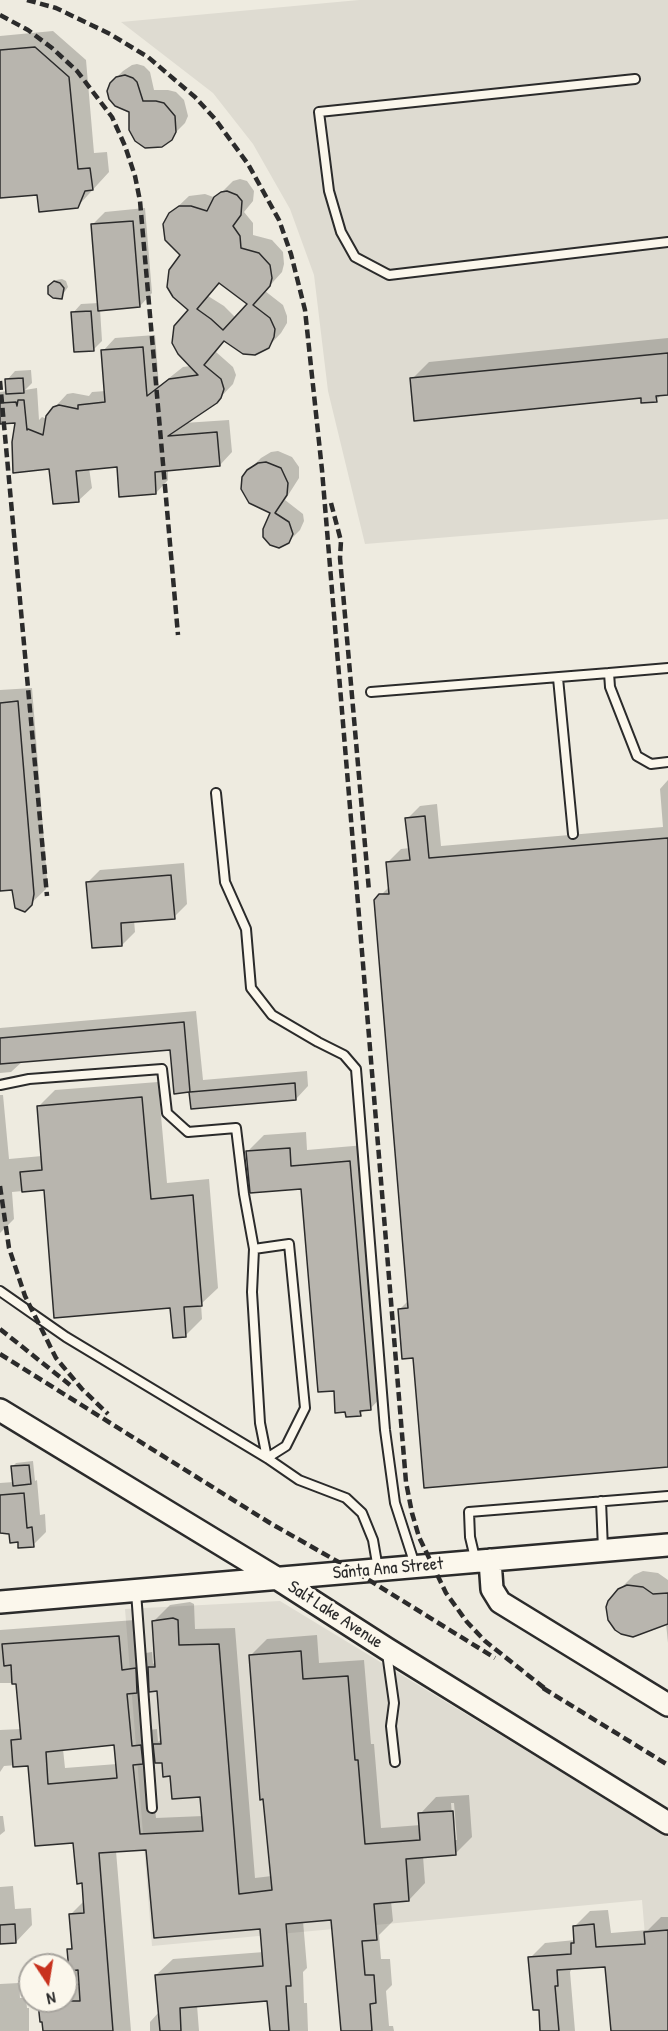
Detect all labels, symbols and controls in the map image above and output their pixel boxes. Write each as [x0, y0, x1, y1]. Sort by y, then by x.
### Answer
street label: Santa Ana Street [332, 1553, 444, 1585]
street label: Salt Lake Avenue [284, 1576, 386, 1654]
north arrow [18, 1953, 78, 2013]
text: N [45, 1987, 58, 2010]

